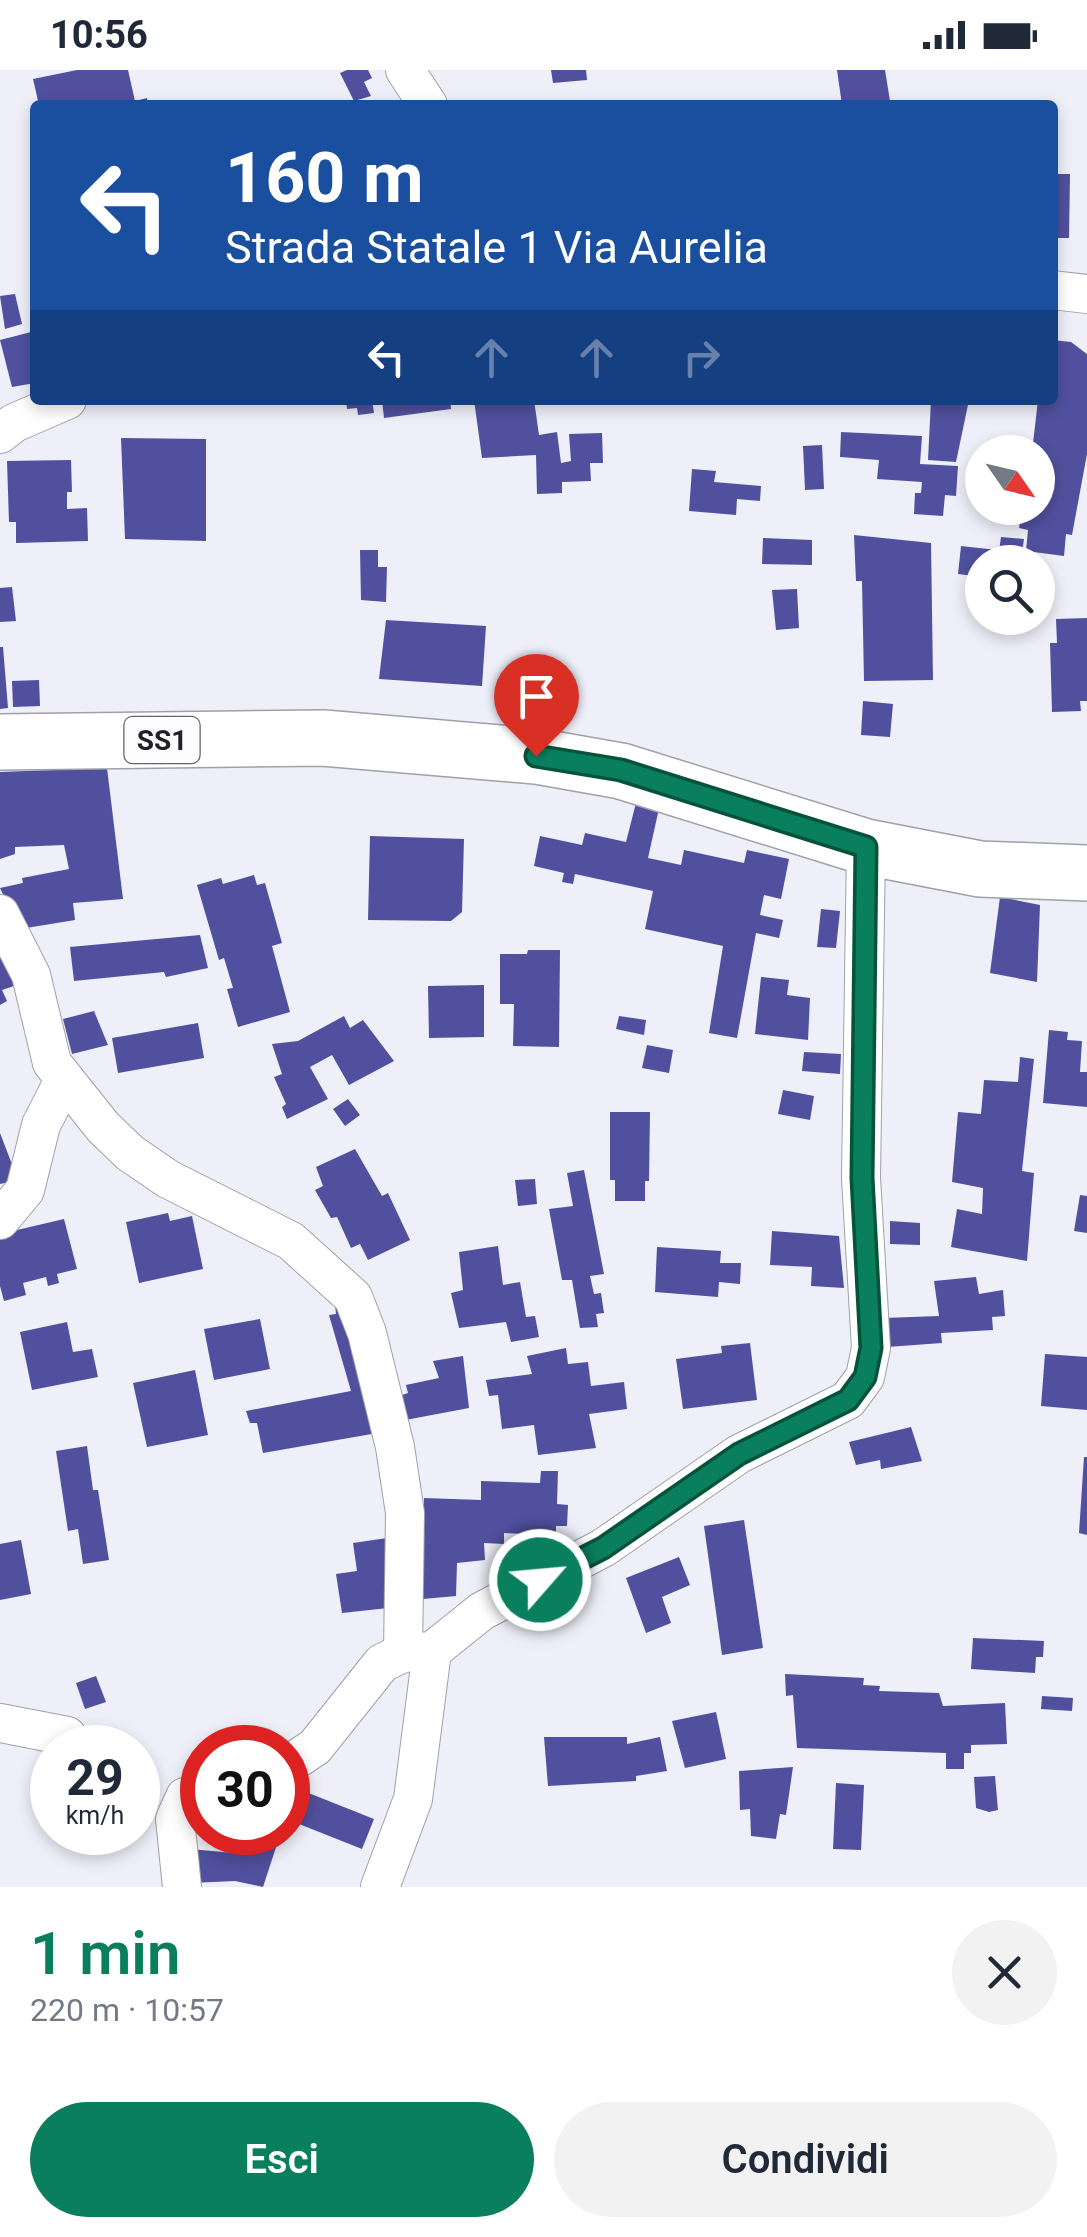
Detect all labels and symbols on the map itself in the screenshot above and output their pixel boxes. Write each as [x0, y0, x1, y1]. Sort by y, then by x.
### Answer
north arrow [965, 435, 1055, 525]
pin [494, 654, 579, 757]
road number: SS1 [124, 717, 200, 763]
position arrow [488, 1528, 592, 1632]
speed limit sign: 30 [180, 1725, 310, 1855]

